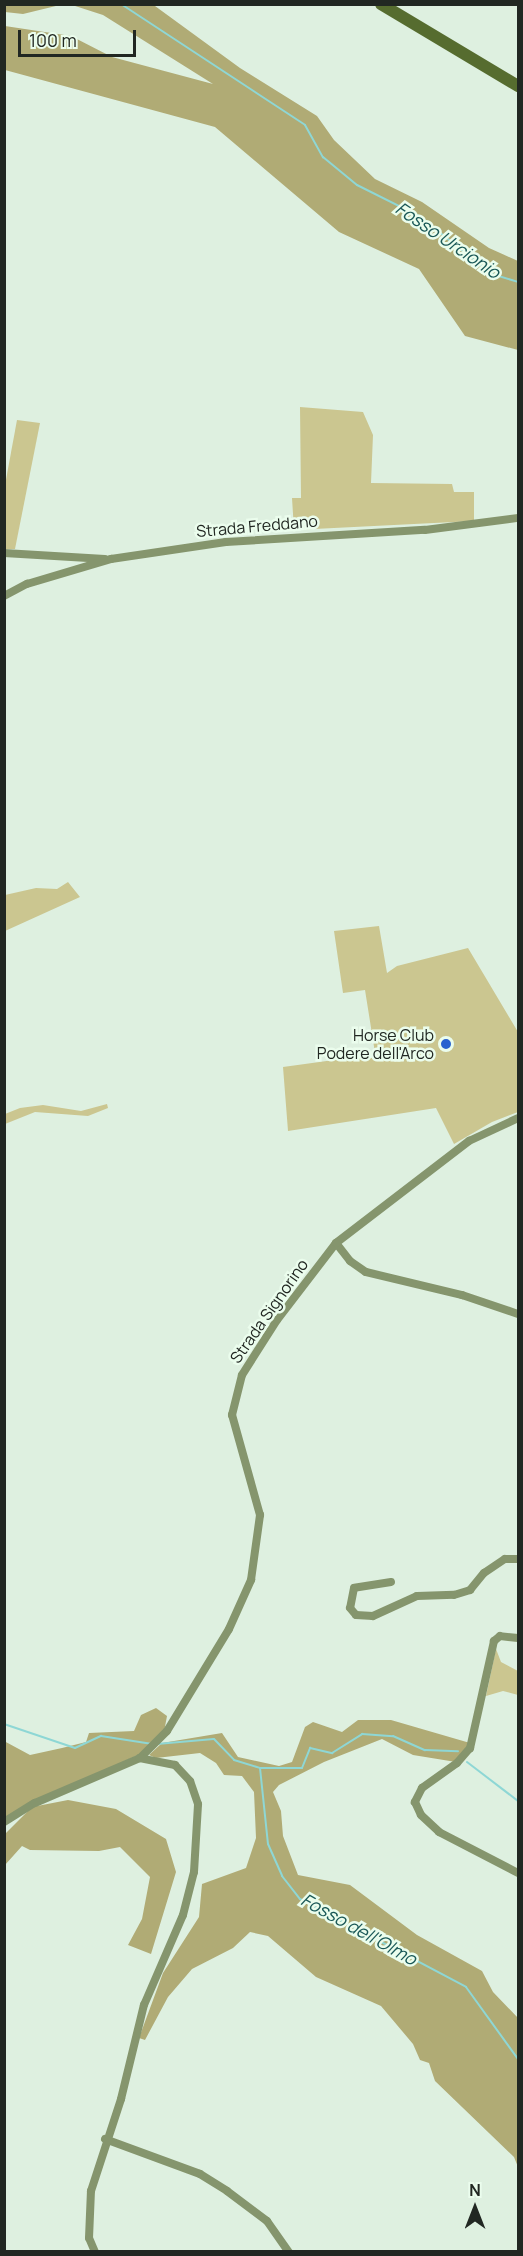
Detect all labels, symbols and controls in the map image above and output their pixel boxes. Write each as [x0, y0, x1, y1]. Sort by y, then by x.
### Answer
scale bar [21, 18, 140, 56]
text: 100 m [29, 28, 77, 52]
water label: Fosso Urcionio [392, 197, 504, 283]
street label: Strada Freddano [195, 511, 319, 541]
place label: Horse Club Podere dell'Arco [317, 1025, 434, 1063]
marker: Horse Club Podere dell'Arco [439, 1037, 453, 1051]
street label: Strada Signorino [226, 1255, 312, 1367]
water label: Fosso dell'Olmo [298, 1888, 420, 1970]
north arrow [445, 2178, 505, 2238]
text: N [469, 2179, 481, 2201]

